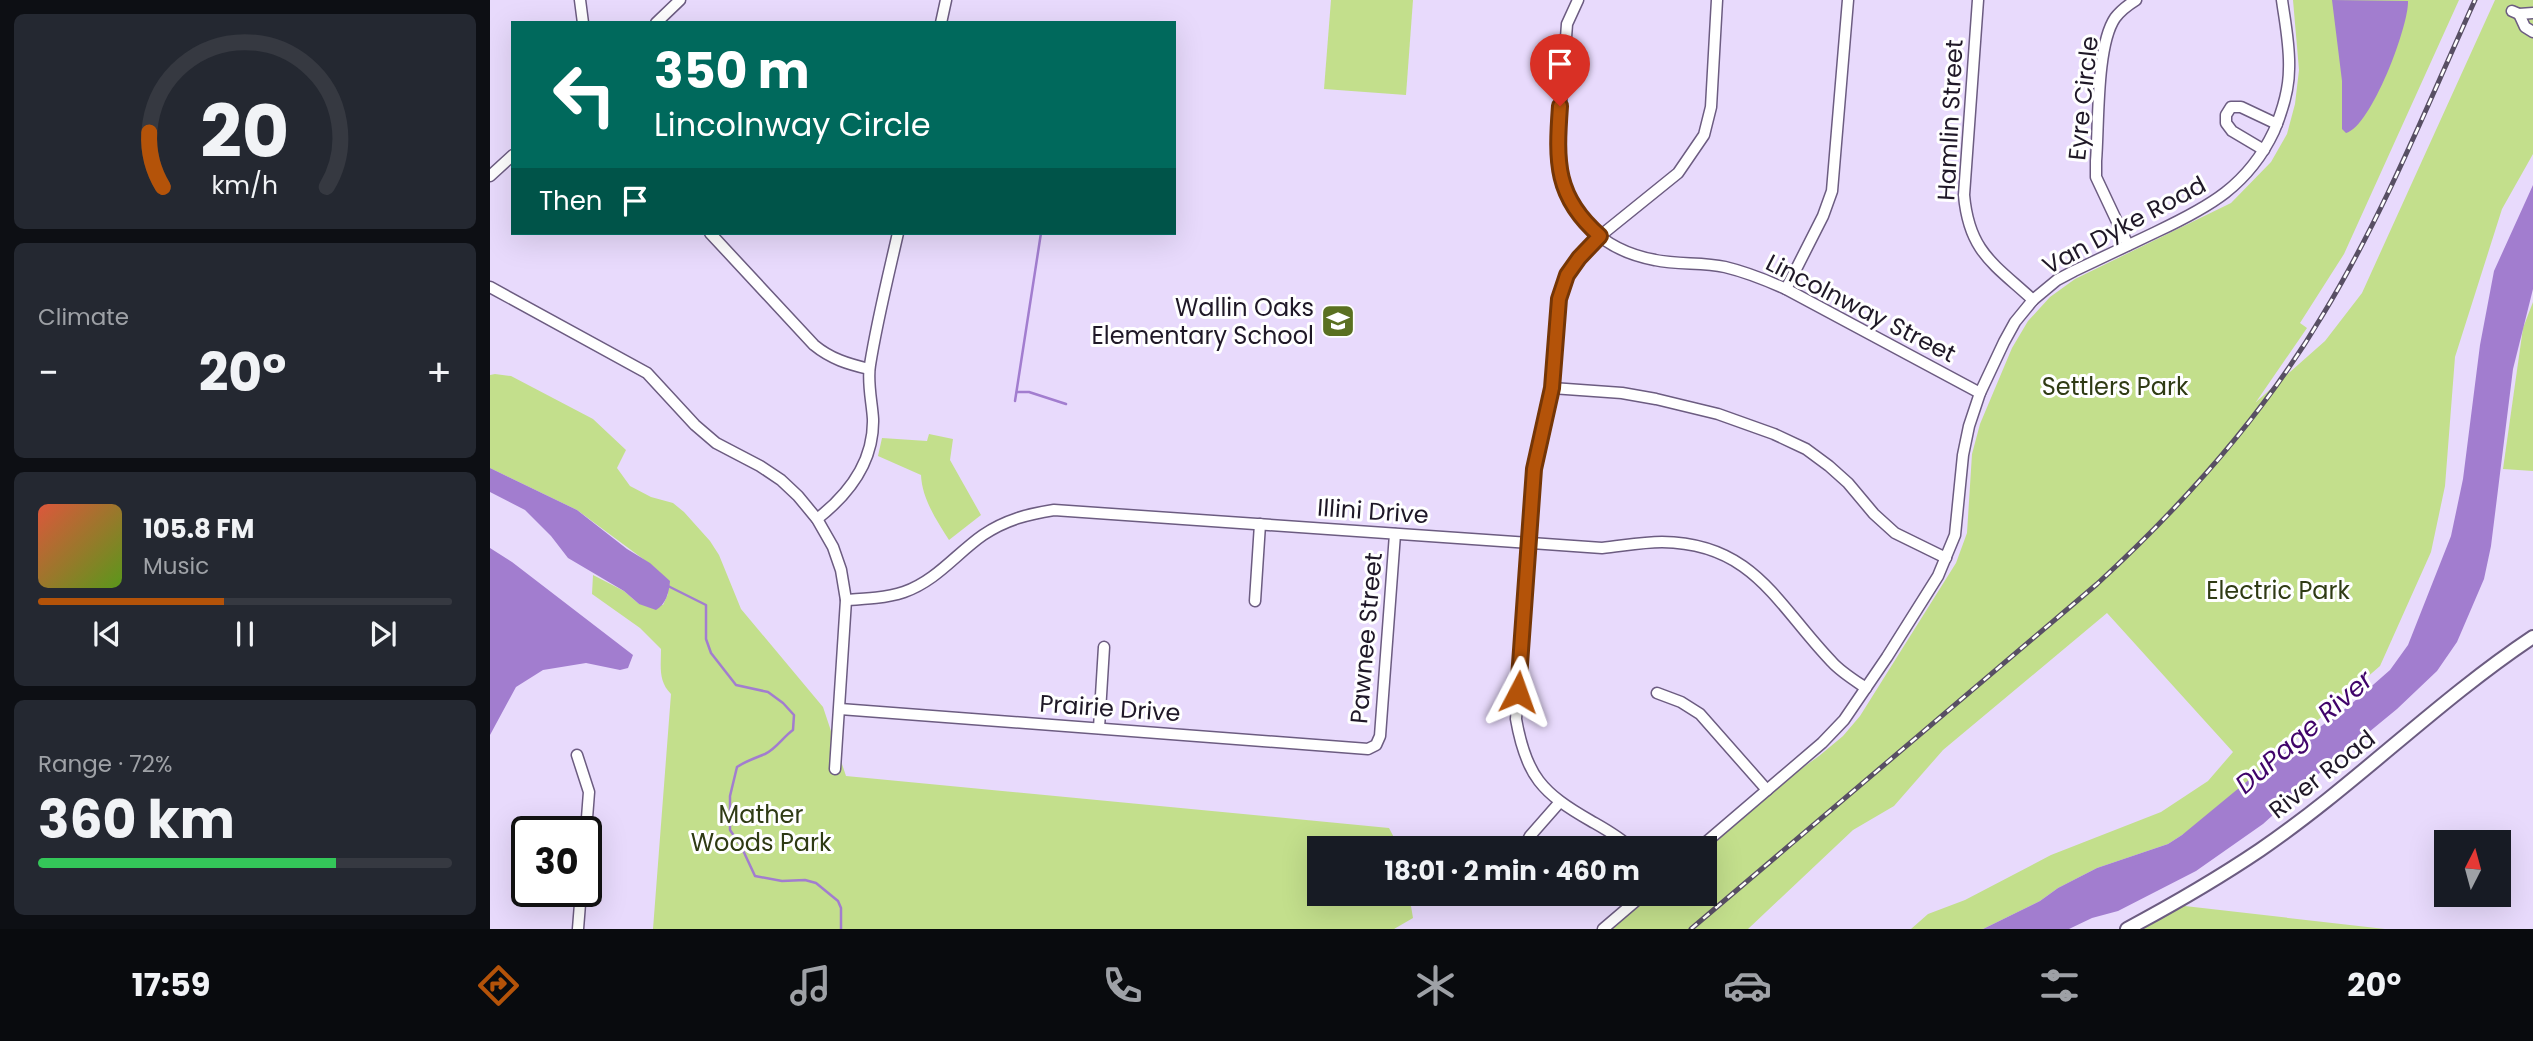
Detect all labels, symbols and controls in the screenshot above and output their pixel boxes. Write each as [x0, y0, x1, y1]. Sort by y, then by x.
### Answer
pin [1530, 34, 1590, 106]
street label: Eyre Circle [2060, 34, 2106, 162]
text: 350 m [654, 37, 810, 105]
street label: Hamlin Street [1929, 39, 1971, 201]
icon: arrive [1541, 45, 1579, 83]
icon: left [539, 49, 630, 140]
text: 20 [200, 82, 290, 183]
text: Lincolnway Circle [654, 102, 931, 147]
text: km/h [212, 168, 278, 203]
street label: Van Dyke Road [2036, 168, 2212, 282]
icon: arrive [616, 182, 654, 220]
text: Then [539, 183, 602, 219]
street label: Lincolnway Street [1760, 246, 1962, 370]
place label: Wallin Oaks Elementary School [1091, 291, 1314, 352]
text: Climate [38, 301, 129, 333]
school or university icon: Wallin Oaks Elementary School [1319, 302, 1357, 340]
text: 20° [199, 336, 286, 409]
text: − [38, 346, 59, 399]
text: + [426, 346, 452, 399]
park label: Settlers Park [2042, 370, 2189, 403]
street label: Illini Drive [1316, 491, 1430, 531]
text: 105.8 FM [143, 511, 254, 547]
text: Music [143, 550, 209, 582]
street label: Pawnee Street [1342, 551, 1390, 725]
park label: Electric Park [2206, 574, 2350, 607]
icon: previous [88, 615, 126, 653]
icon: pause [226, 615, 264, 653]
icon: next [364, 615, 402, 653]
position arrow [1481, 655, 1555, 729]
water label: DuPage River [2227, 661, 2382, 802]
street label: Prairie Drive [1038, 687, 1182, 729]
street label: River Road [2262, 722, 2382, 826]
text: Range · 72% [38, 748, 172, 780]
text: 360 km [38, 783, 235, 856]
park label: Mather Woods Park [691, 798, 832, 859]
speed limit sign: 30 [511, 816, 602, 907]
north arrow [2434, 830, 2511, 906]
map controls [2434, 830, 2511, 907]
text: 18:01 · 2 min · 460 m [1384, 853, 1640, 889]
icon: directions [474, 961, 523, 1010]
icon: music [786, 961, 835, 1010]
icon: phone [1098, 961, 1147, 1010]
icon: climate [1411, 961, 1460, 1010]
icon: car [1723, 961, 1772, 1010]
icon: filters [2035, 961, 2084, 1010]
text: 17:59 [132, 962, 210, 1007]
text: 20° [2347, 962, 2401, 1007]

